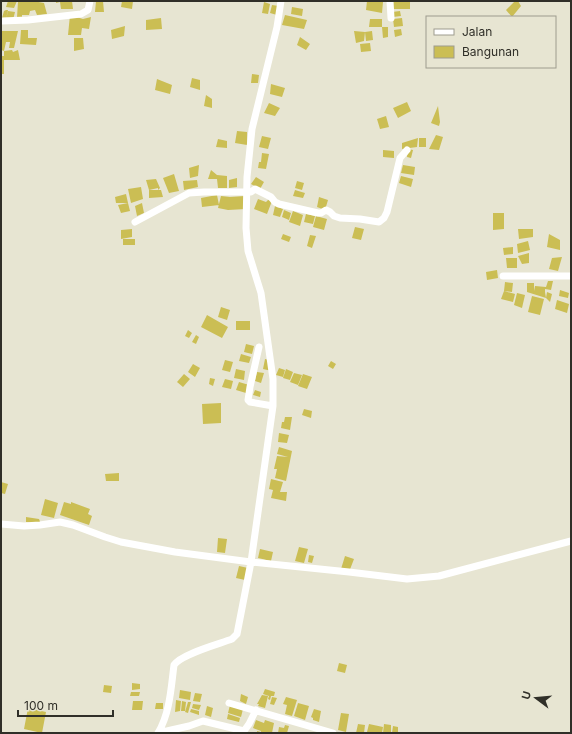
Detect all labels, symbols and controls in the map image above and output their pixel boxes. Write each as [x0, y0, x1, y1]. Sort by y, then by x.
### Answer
legend [426, 16, 556, 68]
text: Jalan [462, 24, 492, 39]
text: Bangunan [462, 44, 519, 59]
north arrow [516, 678, 556, 718]
text: U [519, 689, 534, 701]
scale bar [18, 692, 113, 718]
text: 100 m [24, 698, 58, 713]

